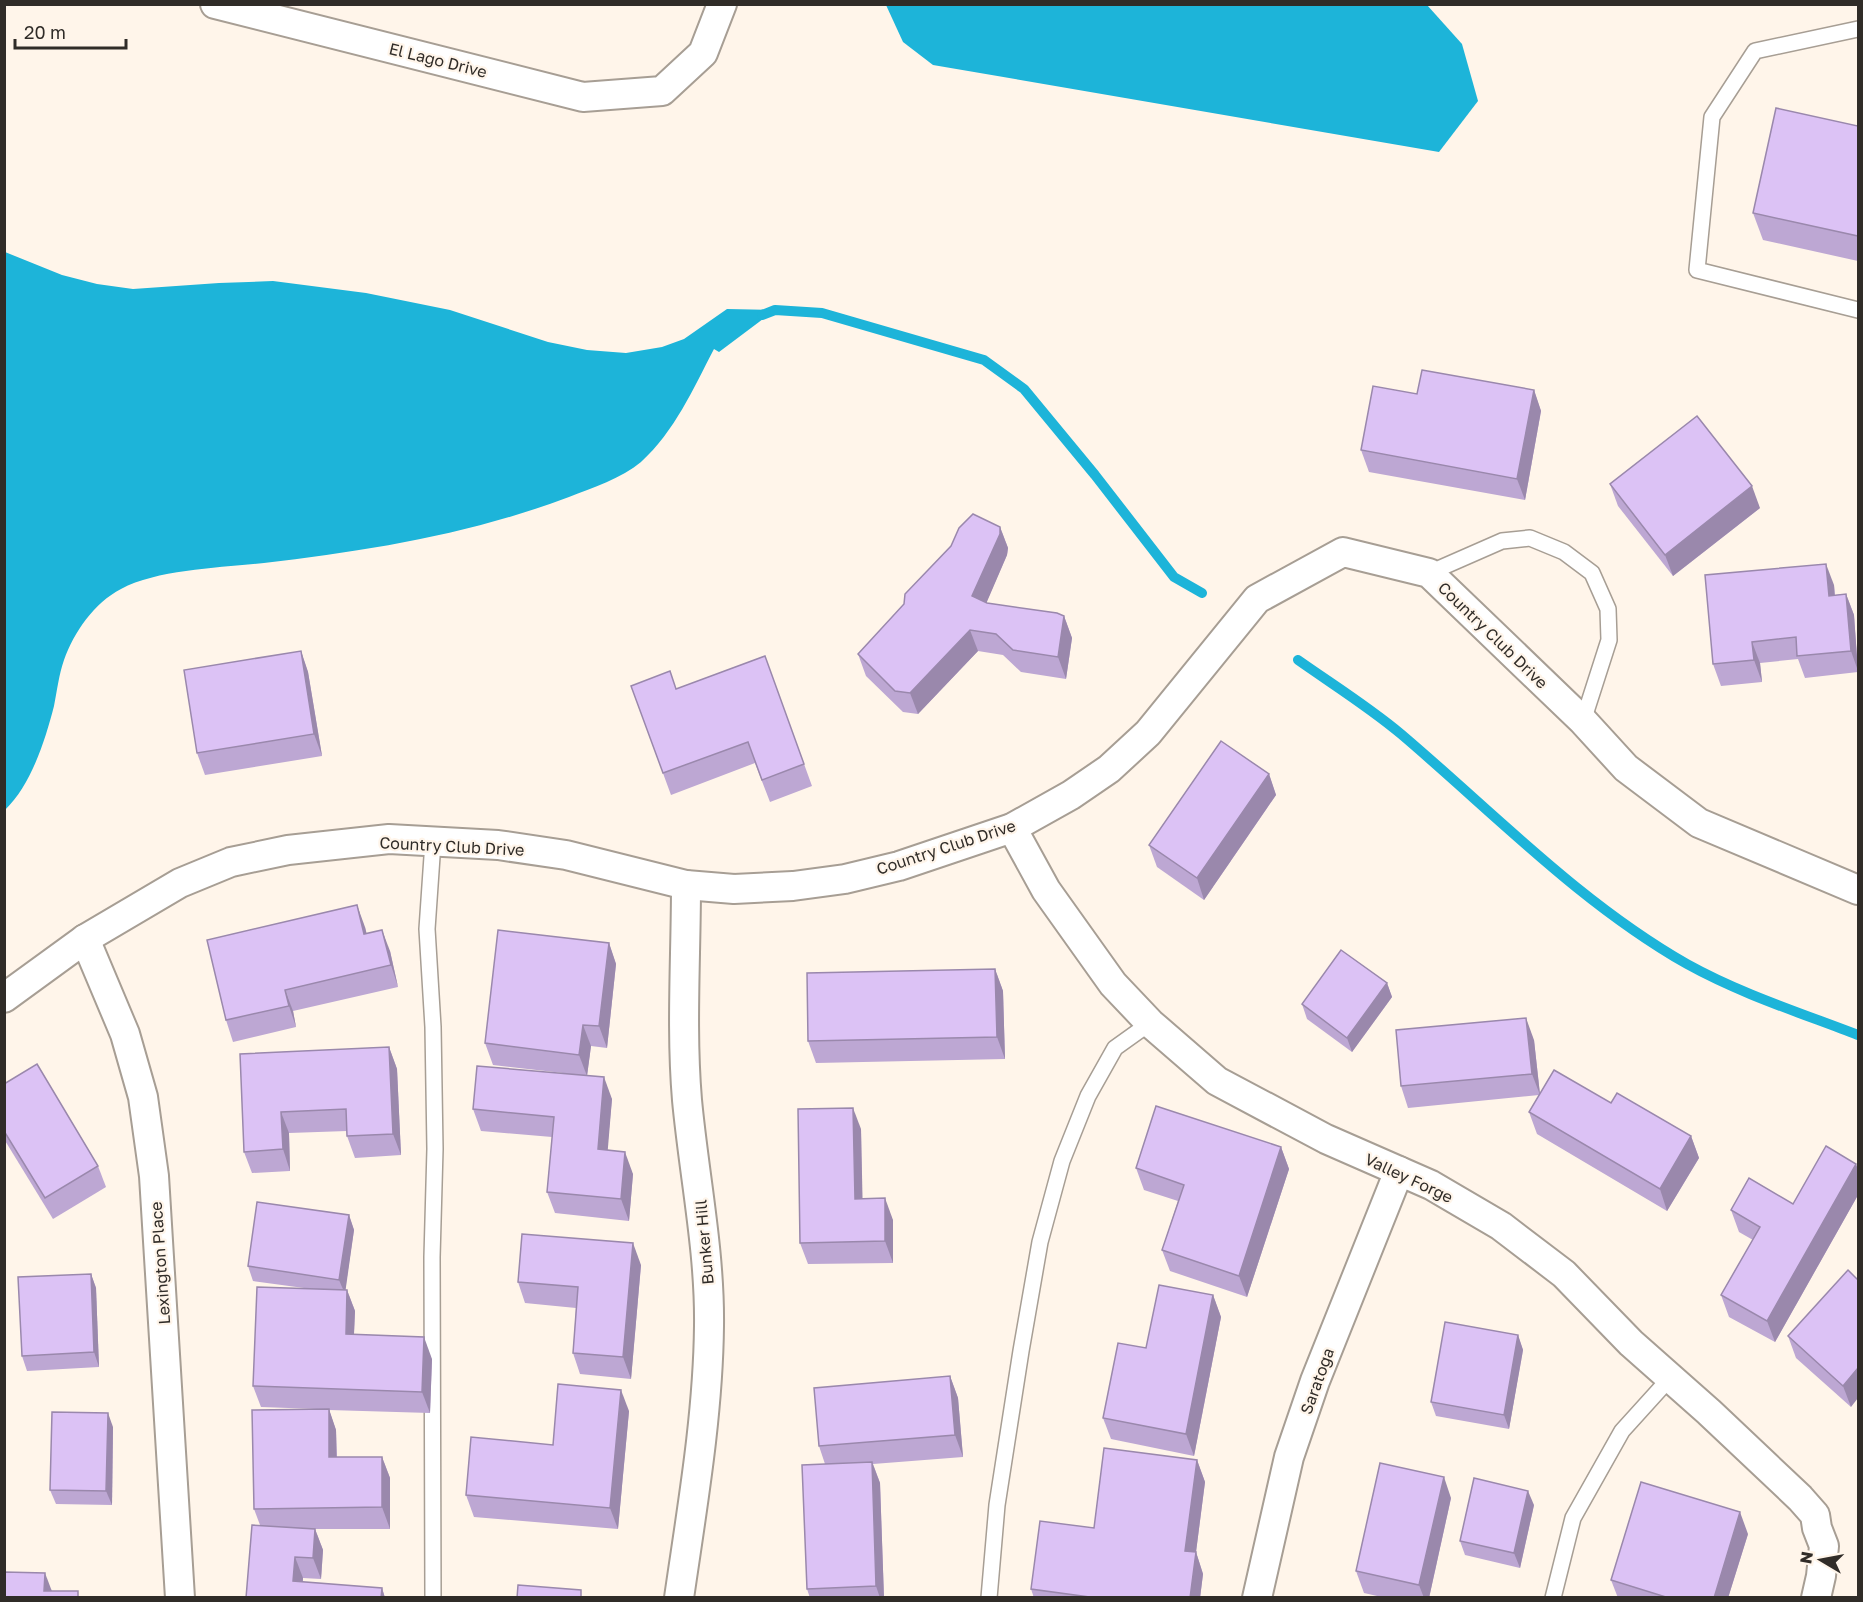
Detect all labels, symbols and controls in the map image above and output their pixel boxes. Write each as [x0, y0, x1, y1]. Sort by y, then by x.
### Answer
scale bar [15, 12, 126, 50]
text: 20 m [24, 21, 66, 43]
street label: El Lago Drive [387, 38, 489, 82]
street label: Country Club Drive [1434, 577, 1552, 693]
street label: Country Club Drive [874, 815, 1018, 879]
street label: Country Club Drive [379, 832, 525, 860]
street label: Valley Forge [1362, 1149, 1456, 1207]
street label: Bunker Hill [690, 1199, 718, 1285]
street label: Lexington Place [146, 1201, 174, 1325]
street label: Saratoga [1296, 1345, 1338, 1417]
north arrow [1791, 1530, 1851, 1590]
text: N [1795, 1550, 1817, 1565]

